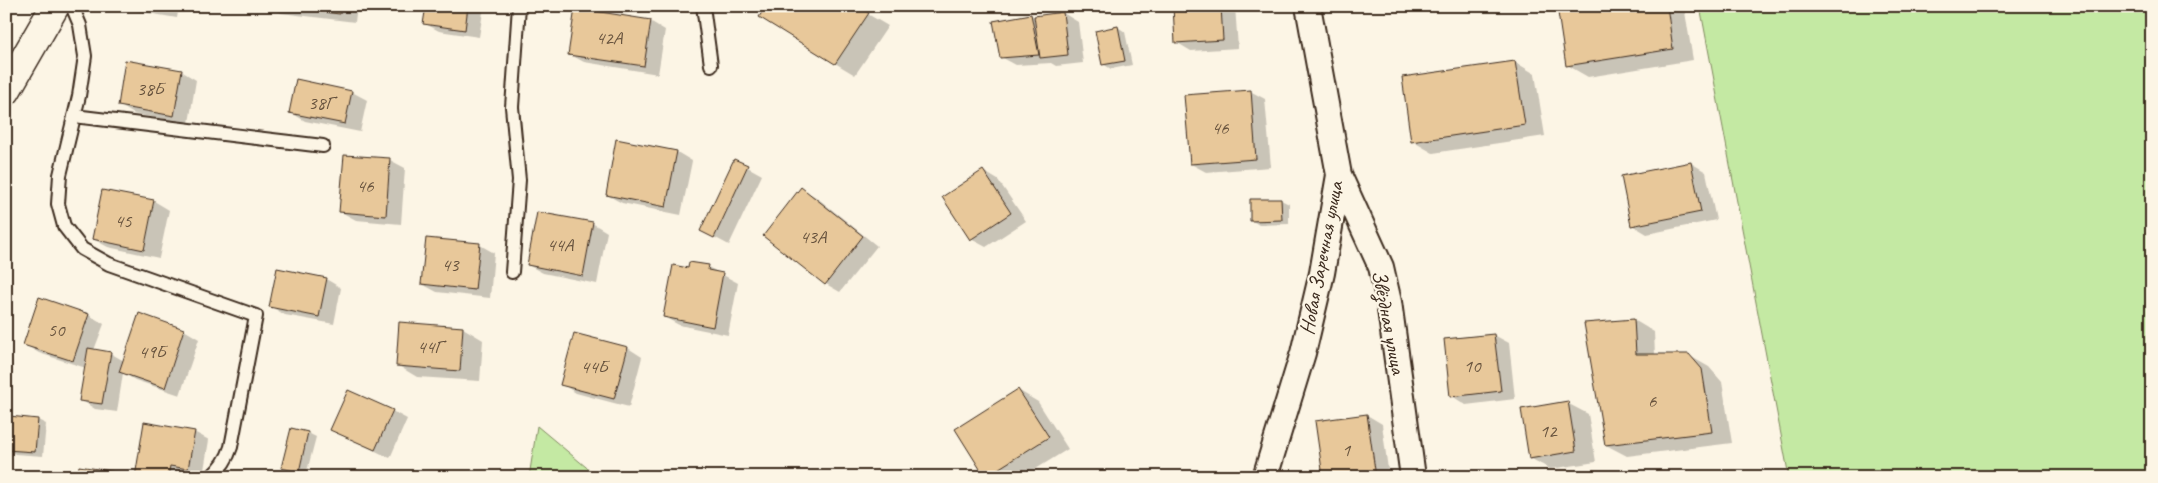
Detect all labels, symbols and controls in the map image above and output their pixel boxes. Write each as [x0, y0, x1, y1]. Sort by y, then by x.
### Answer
house number: 42А [596, 26, 624, 50]
house number: 38Б [137, 77, 167, 101]
house number: 38Г [308, 91, 338, 115]
house number: 46 [1211, 116, 1230, 140]
house number: 46 [356, 174, 375, 198]
street label: Новая Заречная улица [1293, 177, 1349, 337]
house number: 45 [114, 209, 133, 233]
house number: 43А [800, 225, 828, 249]
house number: 44А [547, 233, 575, 257]
house number: 43 [441, 253, 460, 277]
street label: Звёздная улица [1365, 268, 1412, 378]
house number: 50 [47, 318, 66, 342]
house number: 44Г [417, 335, 447, 359]
house number: 49Б [139, 340, 169, 364]
house number: 10 [1463, 354, 1482, 378]
house number: 44Б [581, 355, 611, 379]
house number: 6 [1648, 389, 1658, 413]
house number: 12 [1539, 419, 1558, 443]
house number: 1 [1342, 438, 1352, 462]

